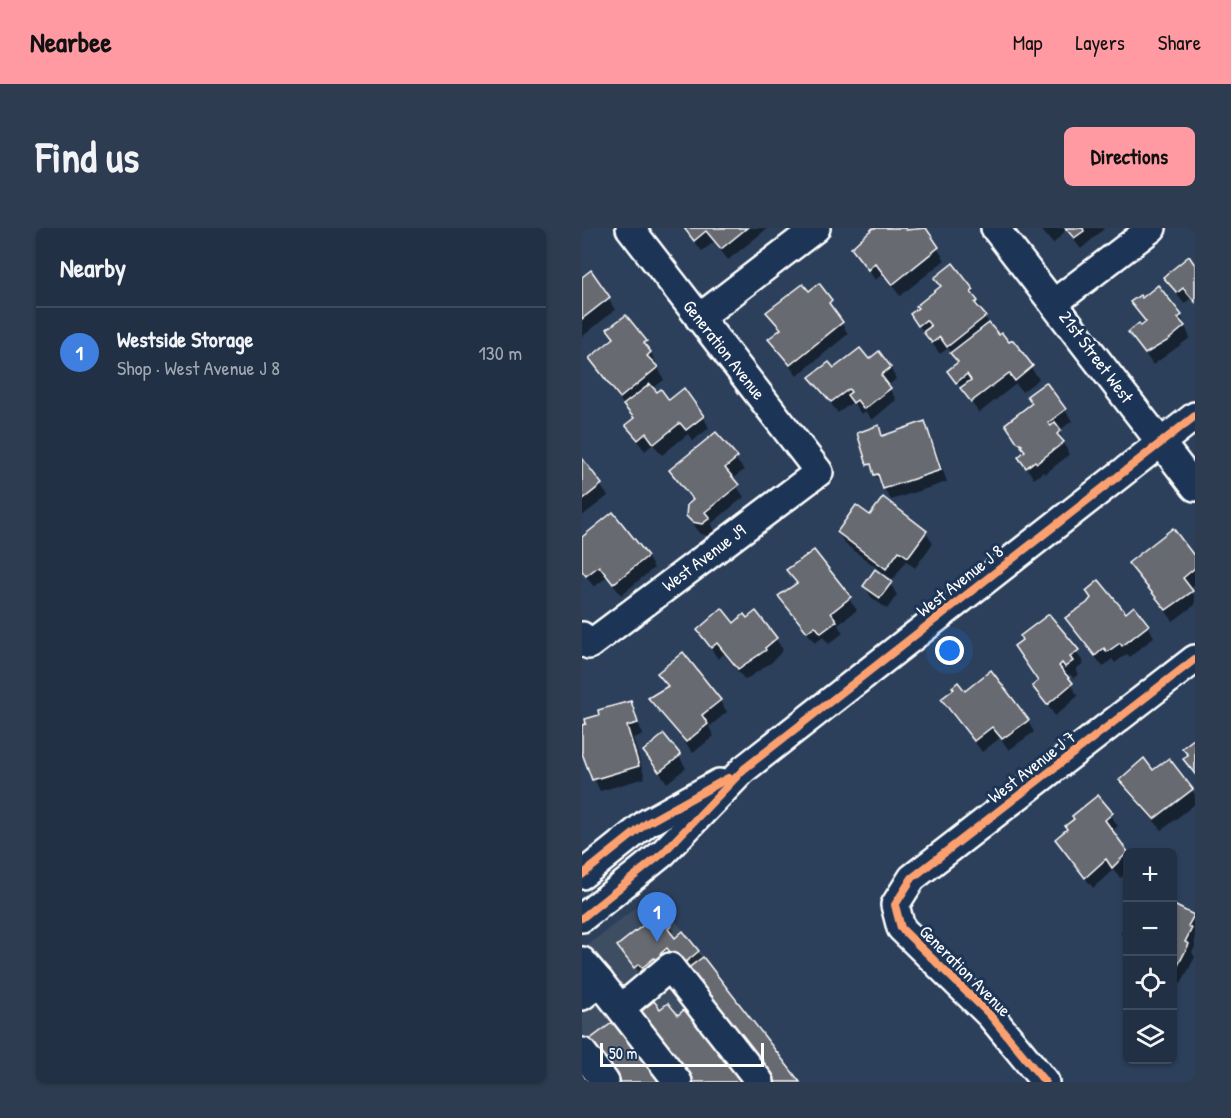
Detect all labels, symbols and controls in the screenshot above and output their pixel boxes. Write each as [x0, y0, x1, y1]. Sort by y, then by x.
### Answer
text: Nearbee [30, 23, 112, 61]
text: Map [1013, 28, 1042, 57]
text: Layers [1075, 28, 1125, 57]
text: Share [1158, 28, 1201, 57]
button: Directions [1064, 127, 1195, 186]
text: Find us [36, 128, 139, 185]
text: Nearby [60, 250, 126, 285]
street label: Generation Avenue [677, 295, 771, 405]
street label: 21st Street West [1053, 305, 1140, 409]
text: Westside Storage [117, 324, 253, 354]
text: 1 [76, 339, 83, 366]
text: 130 m [479, 339, 522, 366]
text: Shop · West Avenue J 8 [117, 354, 280, 381]
street label: West Avenue J9 [657, 518, 751, 597]
street label: West Avenue J 8 [911, 539, 1008, 622]
your location [935, 636, 964, 665]
street label: West Avenue J 7 [983, 724, 1081, 809]
map controls [1123, 848, 1177, 1064]
button: + [1123, 848, 1177, 902]
pin: 1 [638, 892, 676, 942]
button: − [1123, 902, 1177, 956]
street label: Generation Avenue [914, 919, 1017, 1022]
button: locate [1123, 956, 1177, 1010]
button: layers [1123, 1010, 1177, 1064]
scale bar [600, 1040, 764, 1068]
text: 50 m [609, 1042, 638, 1064]

